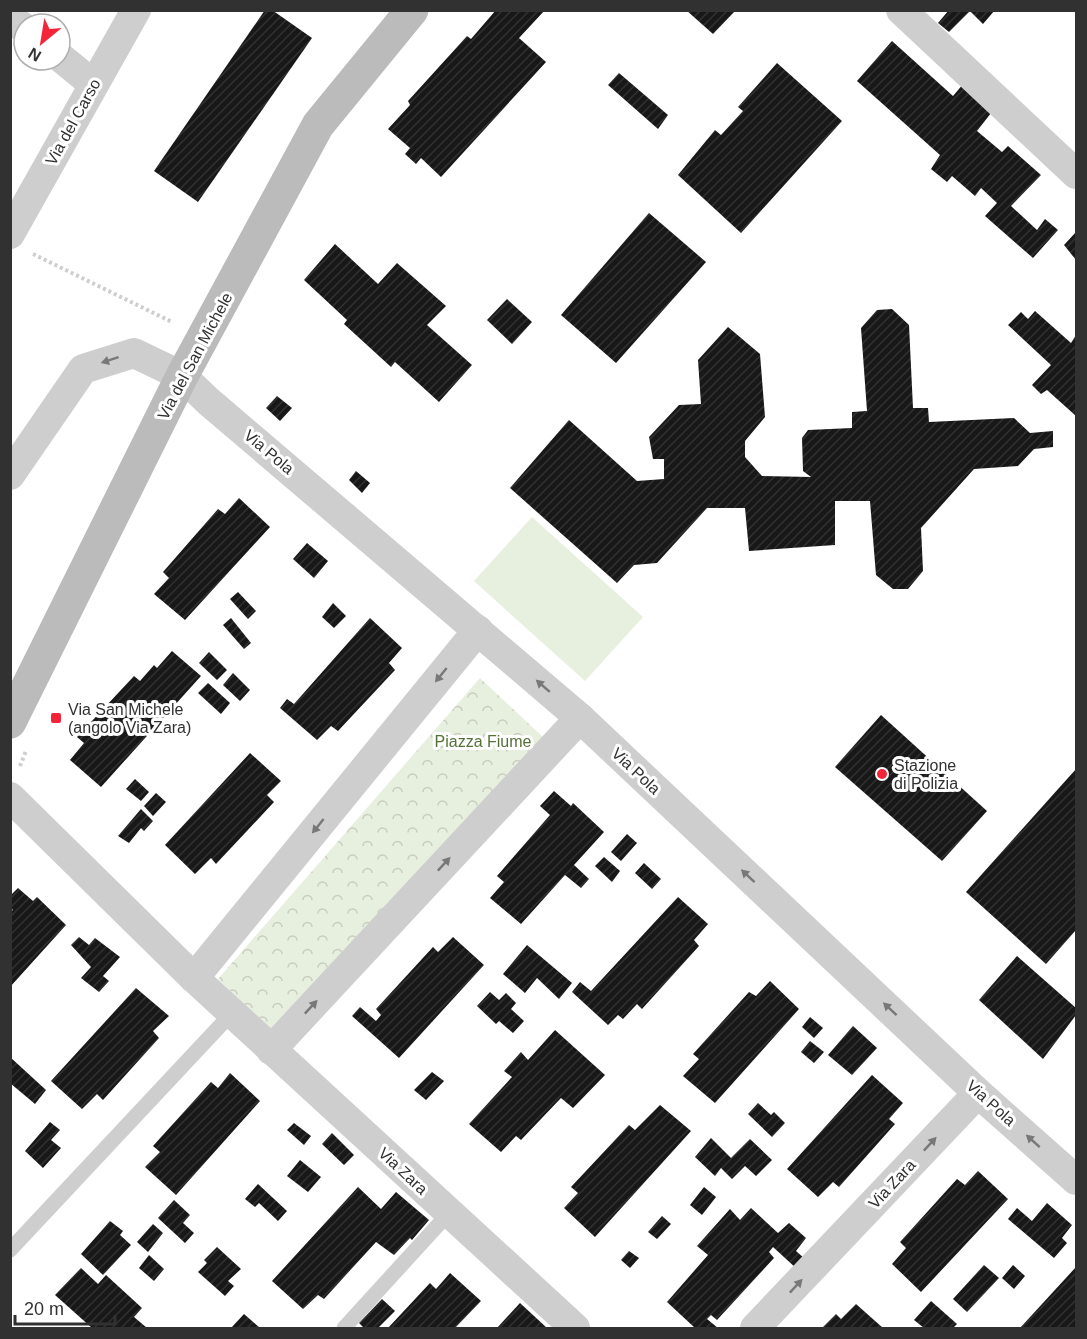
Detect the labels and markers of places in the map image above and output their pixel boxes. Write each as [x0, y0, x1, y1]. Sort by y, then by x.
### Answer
place label: Via San Michele (angolo Via Zara) [68, 701, 191, 736]
marker: Via San Michele (angolo Via Zara) [49, 711, 63, 725]
place label: Stazione di Polizia [894, 757, 958, 792]
marker: Stazione di Polizia [875, 767, 889, 781]

